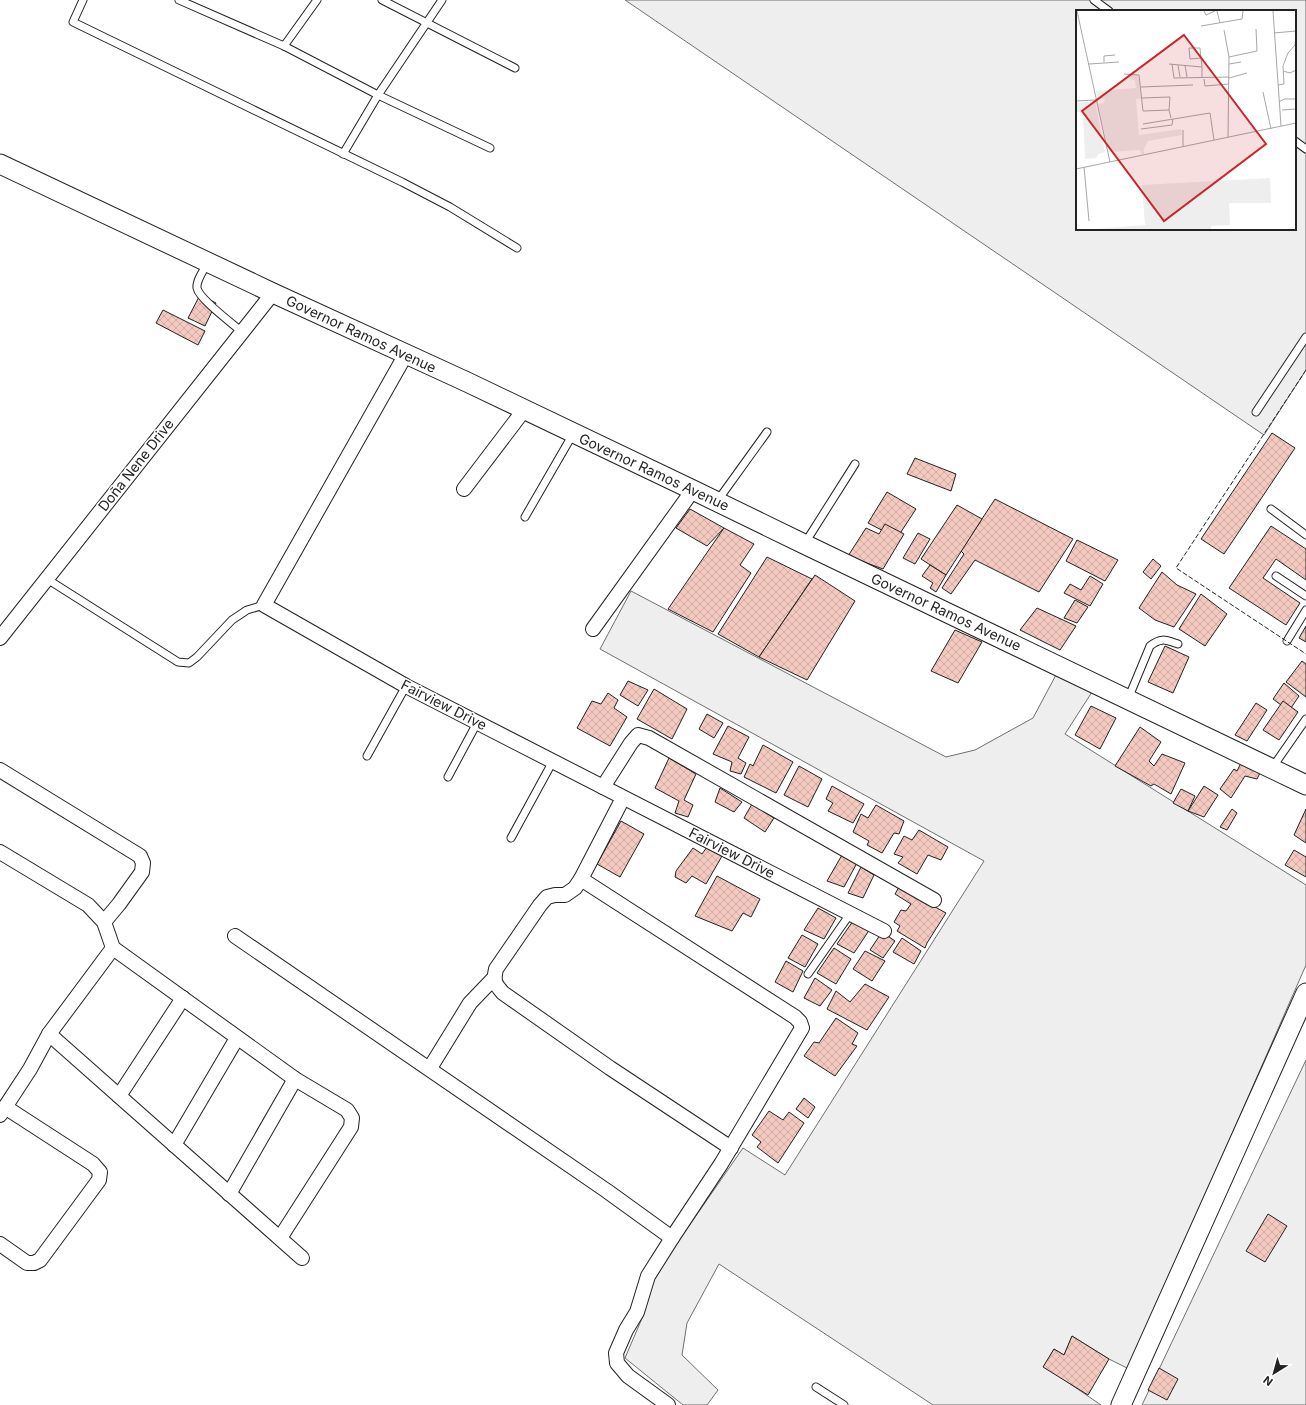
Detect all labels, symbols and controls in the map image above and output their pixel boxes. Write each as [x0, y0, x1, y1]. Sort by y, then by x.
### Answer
inset map [1076, 10, 1296, 230]
street label: Governor Ramos Avenue [283, 291, 439, 376]
street label: Doña Nene Drive [94, 415, 177, 514]
street label: Governor Ramos Avenue [576, 429, 732, 514]
street label: Governor Ramos Avenue [868, 569, 1024, 654]
street label: Fairview Drive [399, 676, 490, 733]
street label: Fairview Drive [687, 824, 778, 881]
north arrow [1254, 1353, 1294, 1393]
text: N [1260, 1373, 1276, 1389]

